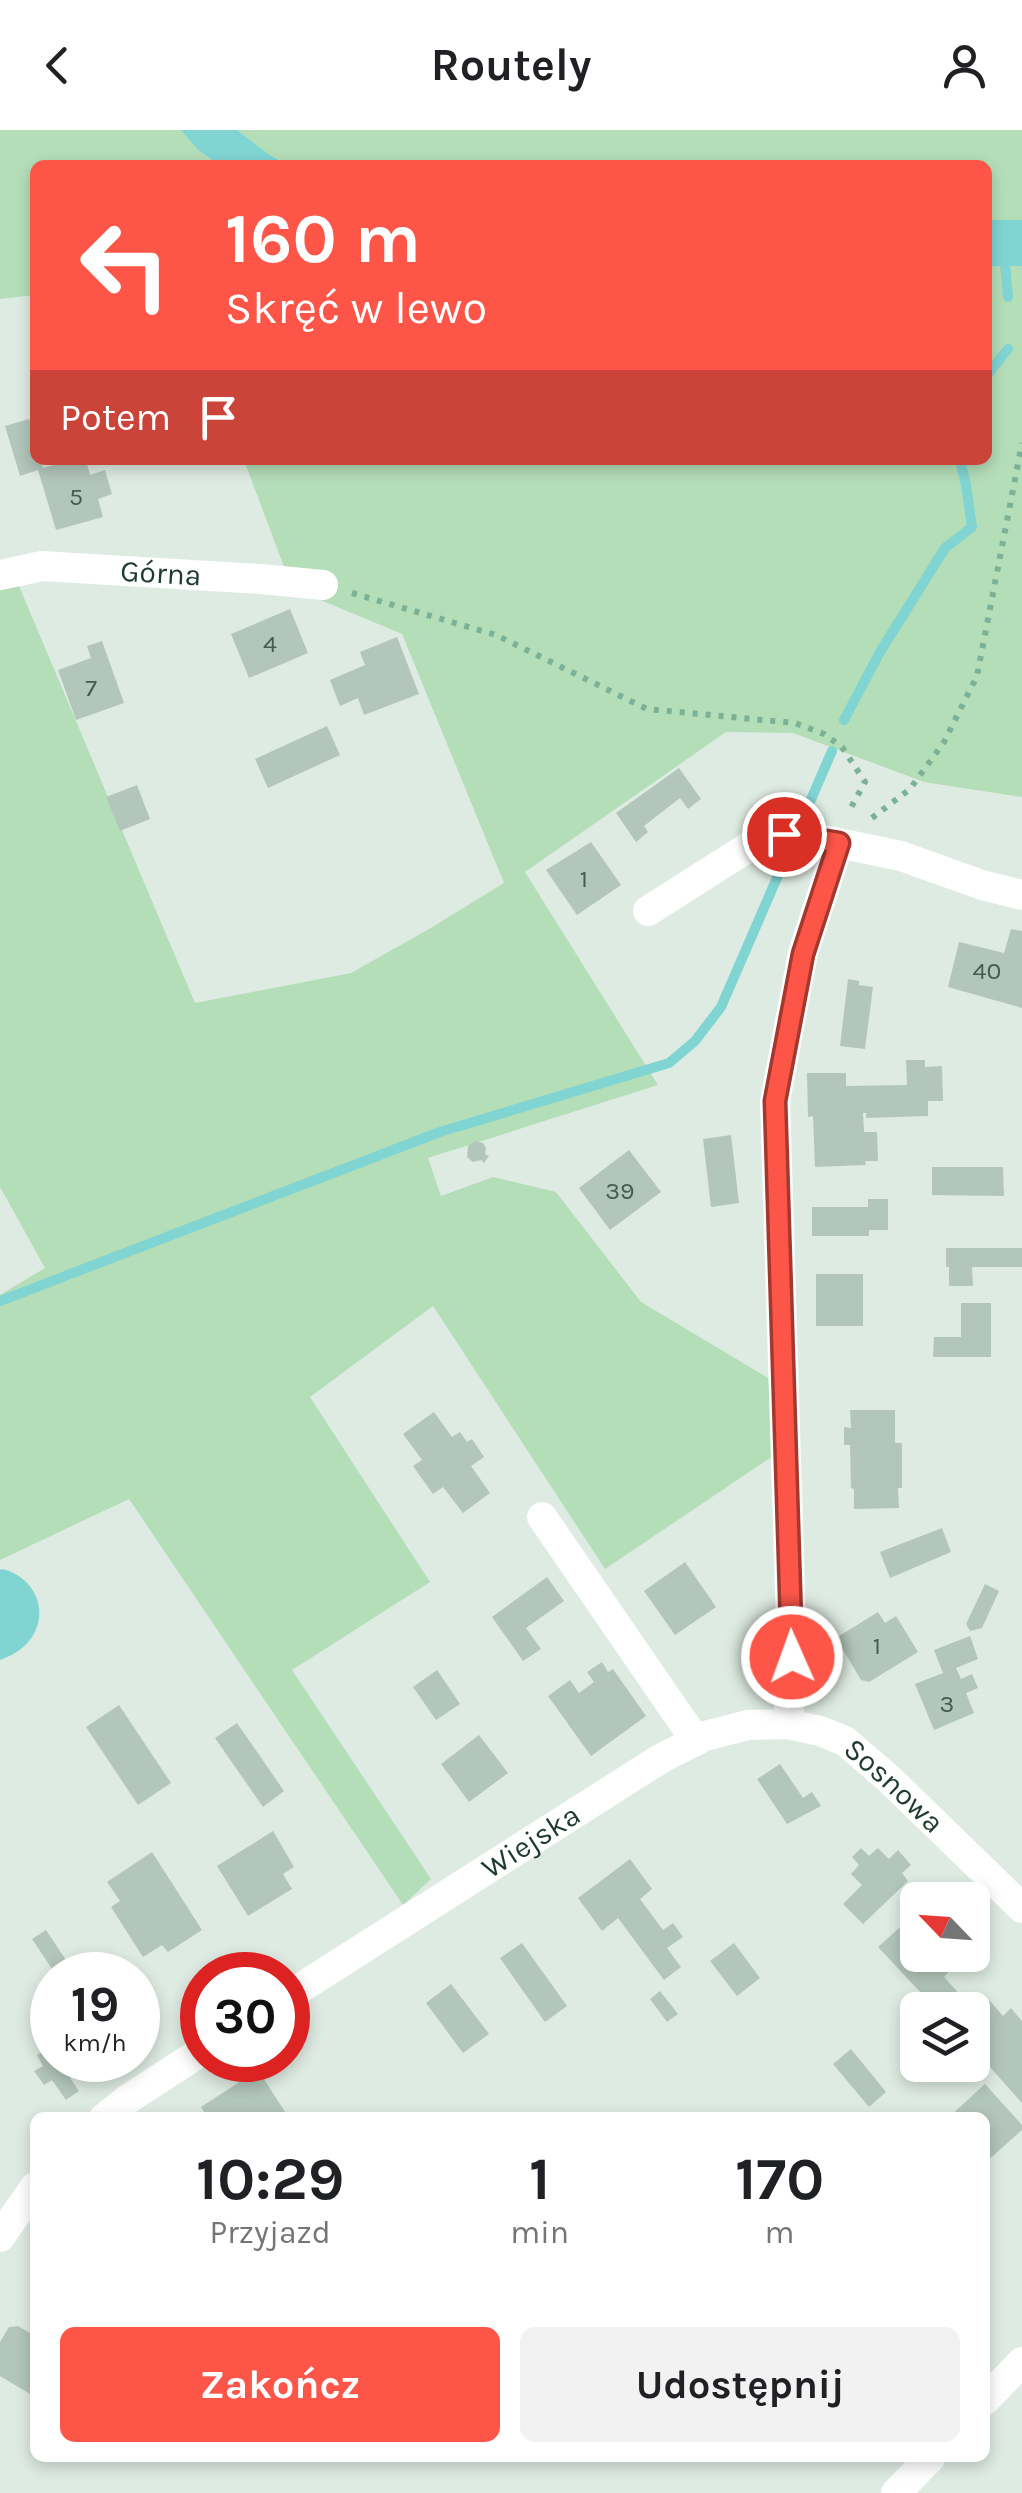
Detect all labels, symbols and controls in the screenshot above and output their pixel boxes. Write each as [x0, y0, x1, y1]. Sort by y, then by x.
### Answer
icon: back [30, 38, 85, 93]
icon: person [937, 38, 992, 93]
text: Routely [431, 39, 591, 91]
text: 160 m [225, 198, 421, 280]
icon: left [60, 200, 190, 330]
text: Skręć w lewo [225, 282, 487, 334]
icon: arrive [191, 390, 246, 445]
text: Potem [60, 395, 171, 440]
house number: 5 [69, 482, 83, 511]
street label: Górna [119, 553, 202, 593]
house number: 4 [263, 629, 277, 658]
house number: 7 [85, 673, 97, 702]
pin [742, 792, 827, 877]
icon: arrive [757, 807, 812, 862]
house number: 1 [580, 864, 588, 893]
house number: 40 [973, 956, 1001, 985]
house number: 39 [605, 1176, 635, 1205]
position arrow [740, 1605, 844, 1709]
house number: 1 [873, 1631, 881, 1660]
house number: 3 [940, 1689, 954, 1718]
street label: Sosnowa [837, 1730, 952, 1840]
street label: Wiejska [475, 1797, 587, 1886]
north arrow [900, 1882, 990, 1972]
map controls [900, 1882, 990, 2082]
speed limit sign: 30 [180, 1952, 310, 2082]
text: 19 [71, 1975, 119, 2034]
button: layers [900, 1992, 990, 2082]
text: km/h [63, 2028, 127, 2057]
text: 10:29 [196, 2144, 344, 2214]
text: 1 [529, 2144, 550, 2214]
text: 170 [735, 2144, 824, 2214]
text: Przyjazd [210, 2214, 331, 2251]
text: min [510, 2214, 569, 2251]
text: m [765, 2214, 794, 2251]
button: Zakończ [60, 2327, 500, 2442]
button: Udostępnij [520, 2327, 960, 2442]

